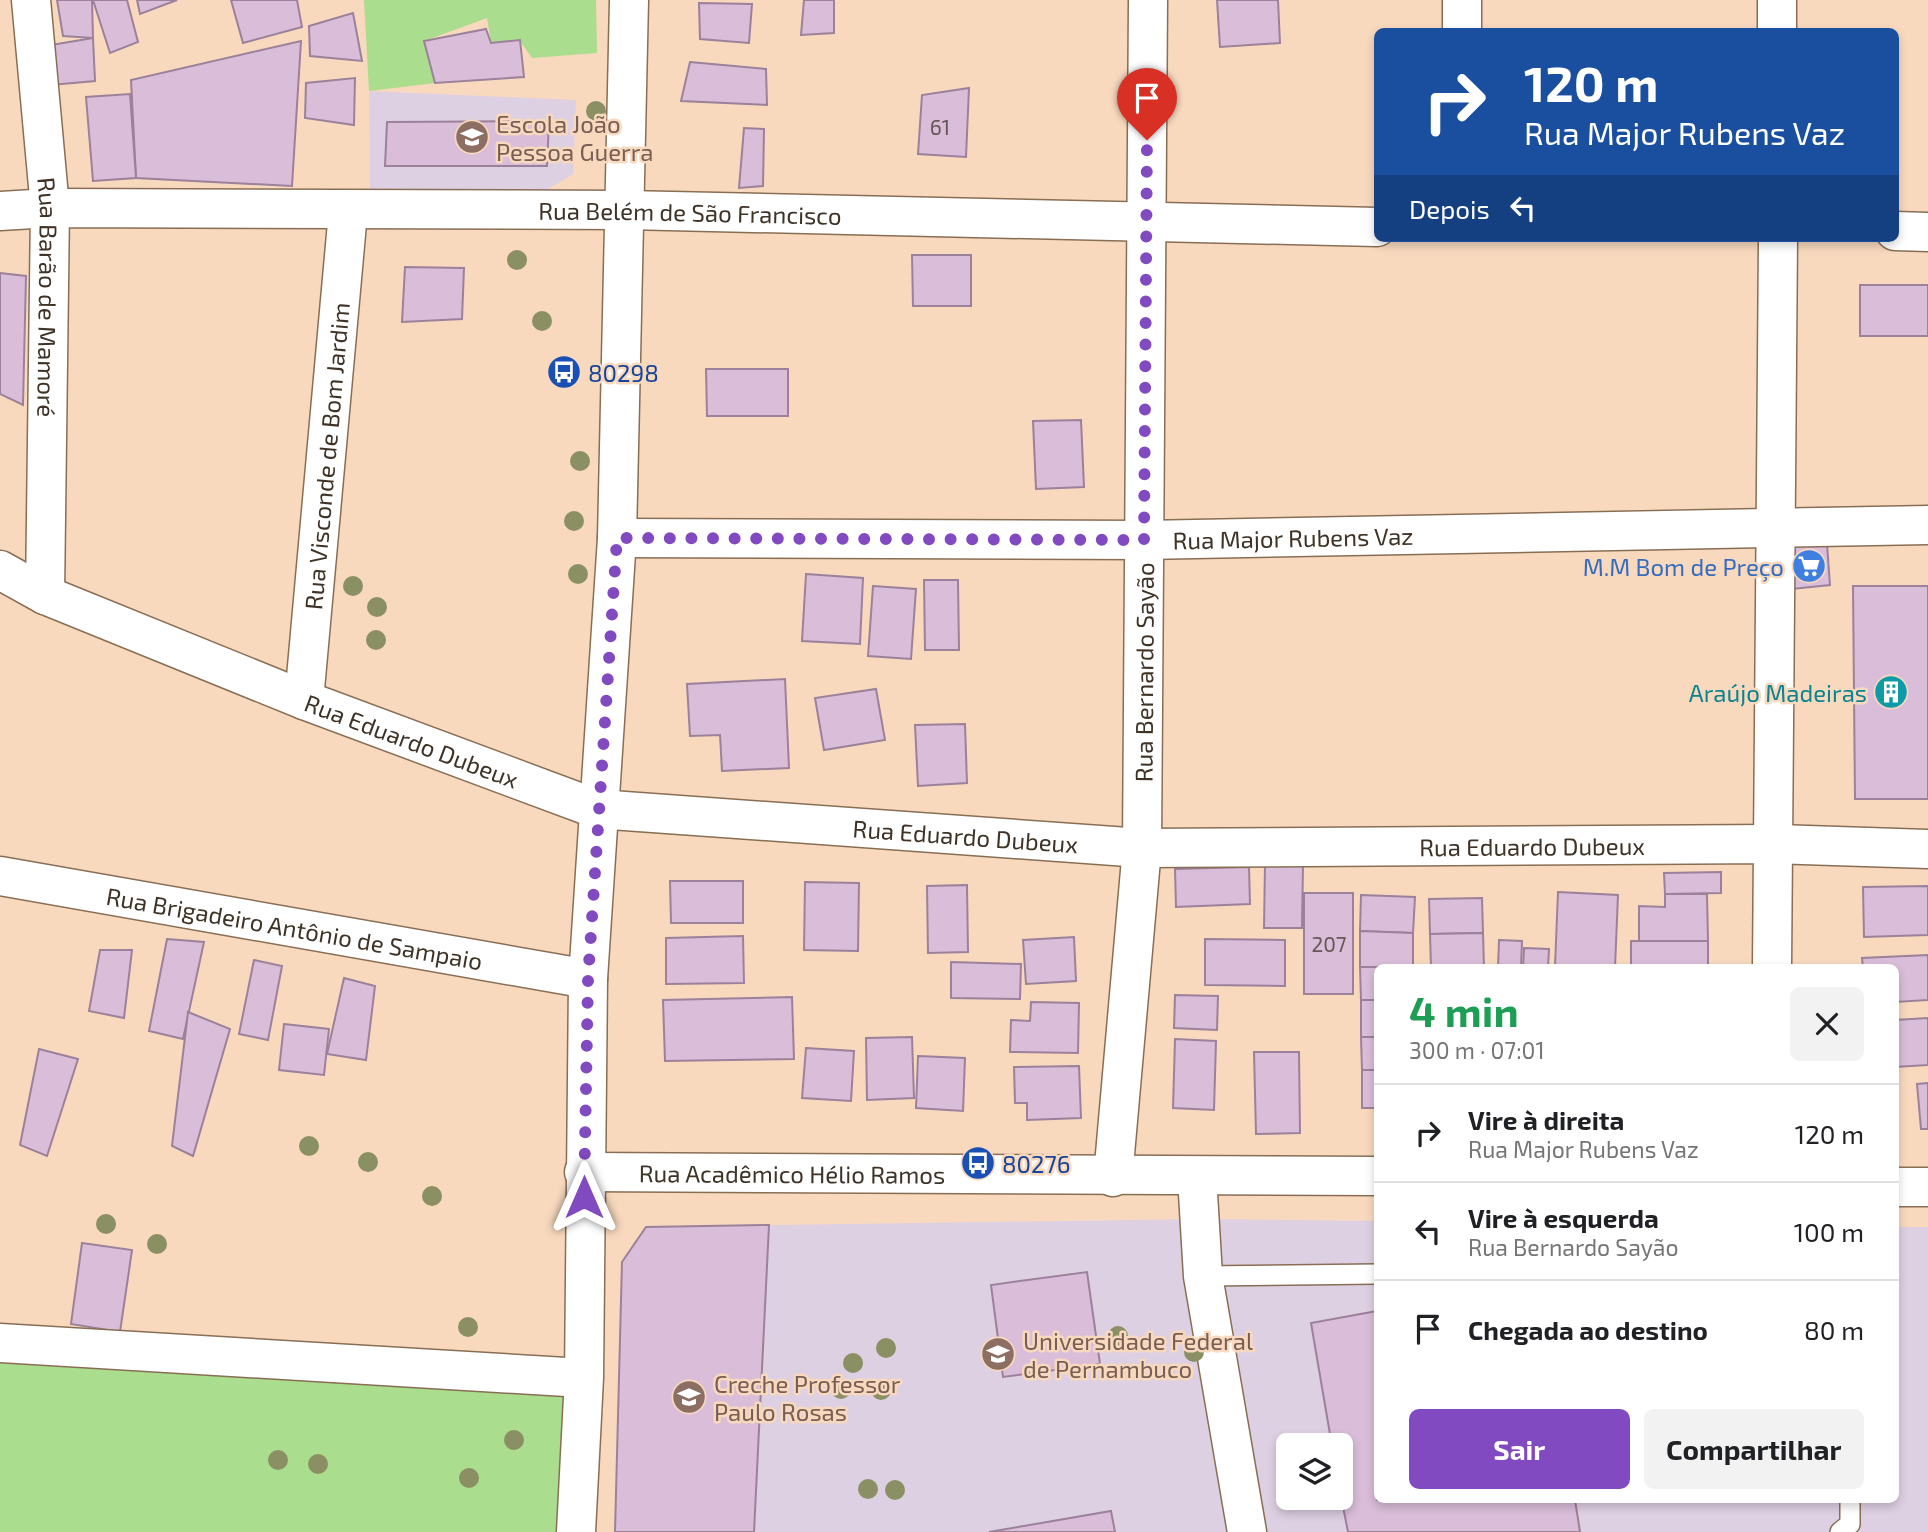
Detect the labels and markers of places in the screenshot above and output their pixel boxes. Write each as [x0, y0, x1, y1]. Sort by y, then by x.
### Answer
pin [1117, 68, 1177, 140]
place label: Escola João Pessoa Guerra [496, 109, 654, 166]
school or university icon: Escola João Pessoa Guerra [453, 118, 491, 156]
bus stop icon: 80298 [545, 353, 583, 391]
place label: 80298 [588, 358, 659, 387]
supermarket icon: M.M Bom de Preço [1790, 547, 1828, 585]
place label: M.M Bom de Preço [1583, 552, 1784, 582]
building icon: Araújo Madeiras [1872, 673, 1910, 711]
place label: Araújo Madeiras [1689, 678, 1867, 707]
bus stop icon: 80276 [959, 1144, 997, 1182]
place label: 80276 [1002, 1149, 1071, 1178]
place label: Universidade Federal de Pernambuco [1023, 1326, 1253, 1383]
school or university icon: Universidade Federal de Pernambuco [979, 1335, 1017, 1373]
place label: Creche Professor Paulo Rosas [714, 1369, 901, 1426]
school or university icon: Creche Professor Paulo Rosas [670, 1378, 708, 1416]

